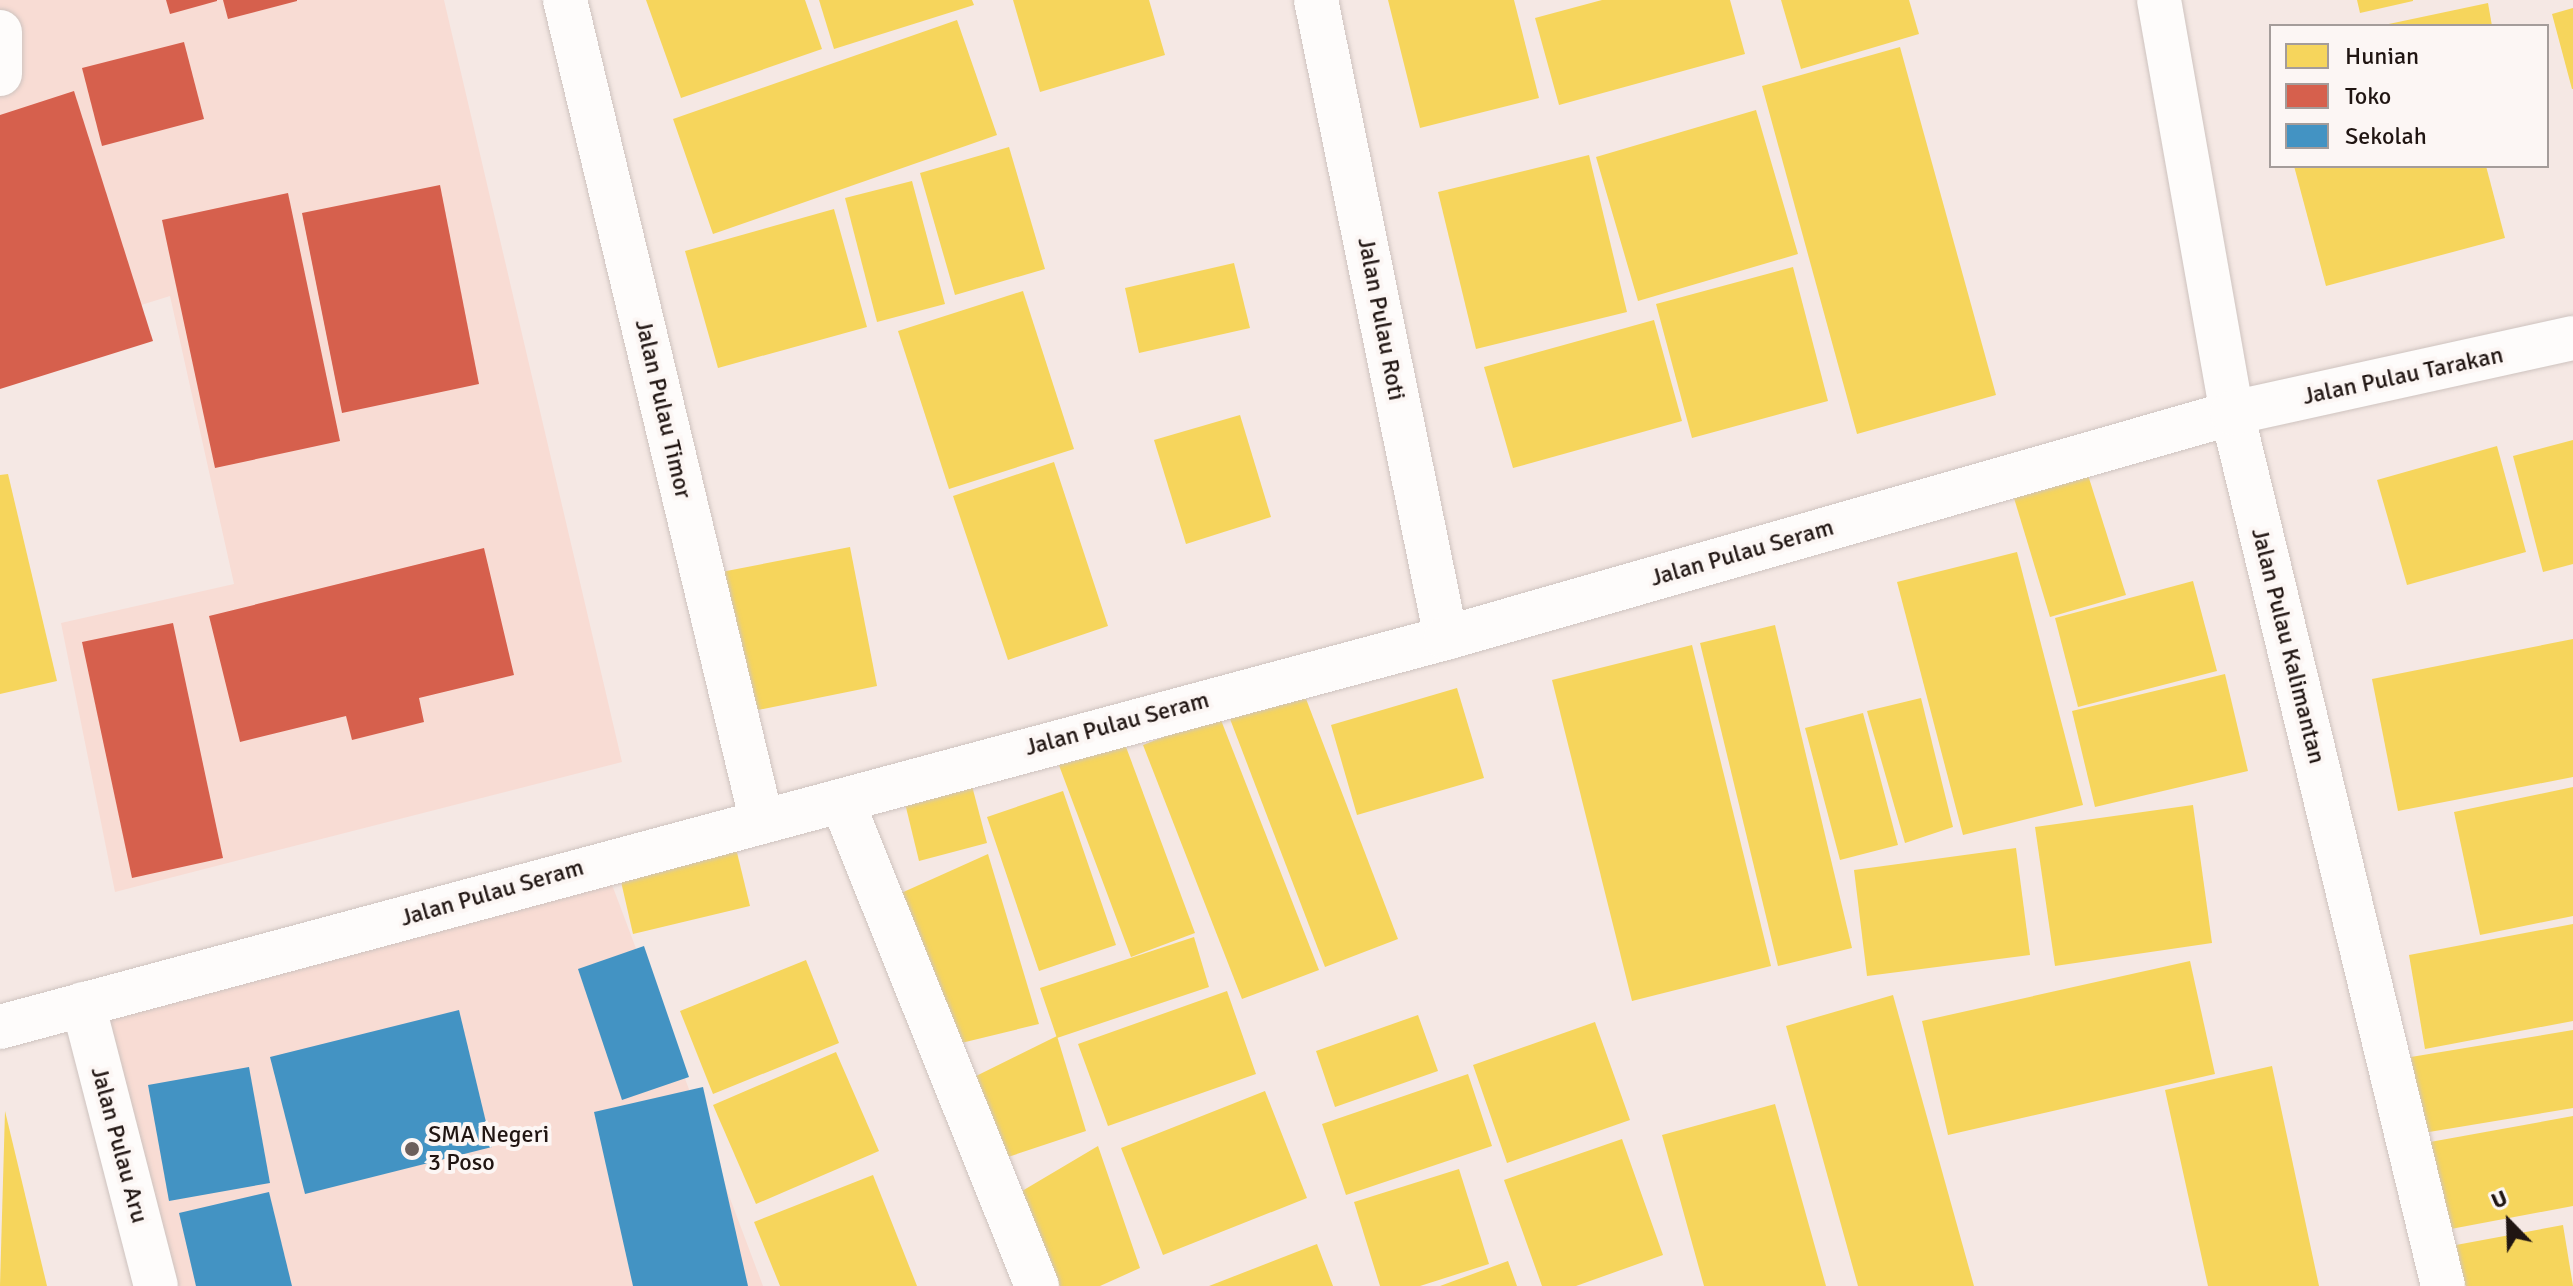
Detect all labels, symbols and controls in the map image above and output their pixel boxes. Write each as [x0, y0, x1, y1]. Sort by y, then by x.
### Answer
legend [2269, 24, 2549, 168]
text: Hunian [2345, 41, 2419, 71]
text: Toko [2345, 81, 2391, 111]
text: Sekolah [2345, 121, 2427, 151]
street label: Jalan Pulau Roti [1351, 235, 1411, 403]
street label: Jalan Pulau Timor [628, 317, 698, 501]
street label: Jalan Pulau Tarakan [2300, 341, 2506, 411]
street label: Jalan Pulau Seram [1647, 513, 1837, 593]
street label: Jalan Pulau Kalimantan [2245, 525, 2331, 767]
street label: Jalan Pulau Seram [1022, 686, 1212, 762]
street label: Jalan Pulau Seram [397, 853, 587, 933]
street label: Jalan Pulau Aru [84, 1064, 154, 1226]
place label: SMA Negeri 3 Poso [428, 1121, 549, 1177]
marker: SMA Negeri 3 Poso [403, 1140, 421, 1158]
north arrow [2469, 1182, 2549, 1262]
text: U [2487, 1184, 2512, 1215]

